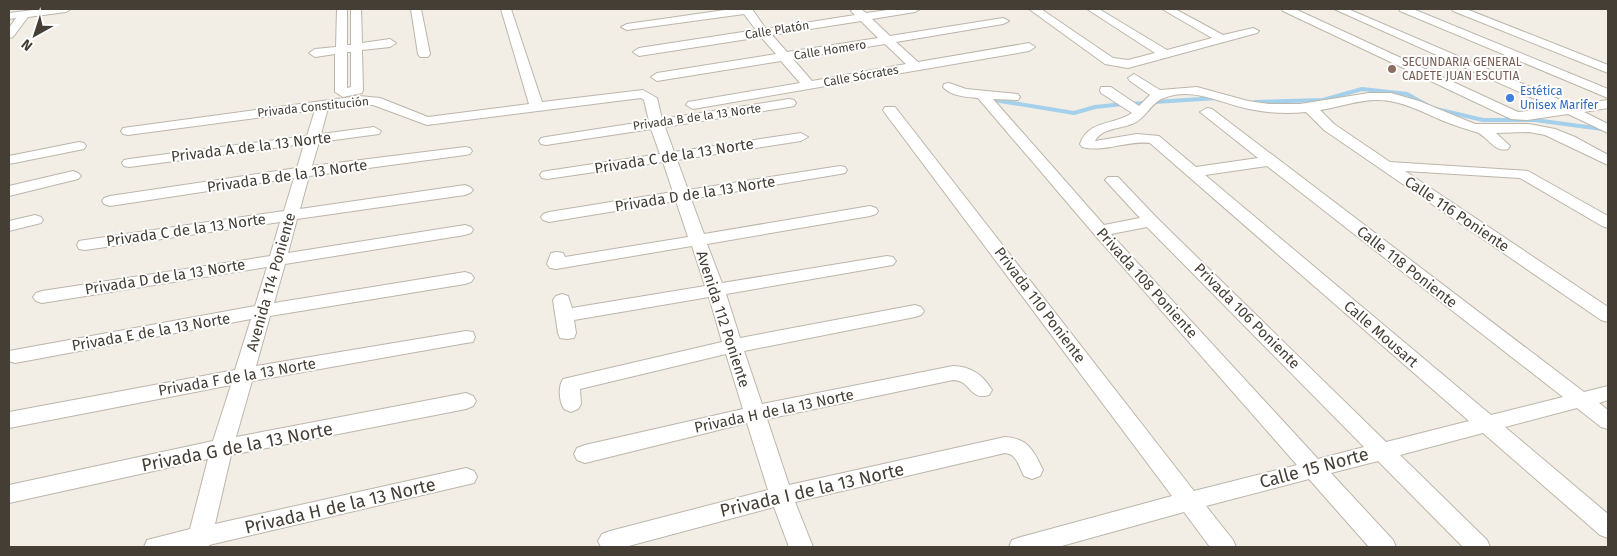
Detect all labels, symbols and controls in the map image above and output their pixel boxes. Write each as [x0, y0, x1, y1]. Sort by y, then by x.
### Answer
north arrow [10, 10, 60, 60]
street label: Calle Platón [744, 18, 810, 42]
text: N [18, 35, 36, 54]
street label: Calle Homero [793, 37, 867, 63]
place label: SECUNDARIA GENERAL CADETE JUAN ESCUTIA [1402, 55, 1522, 83]
street label: Calle Sócrates [822, 62, 900, 89]
marker: SECUNDARIA GENERAL CADETE JUAN ESCUTIA [1386, 63, 1398, 75]
place label: Estética Unisex Marifer [1520, 84, 1599, 112]
marker: Estética Unisex Marifer [1504, 92, 1516, 104]
street label: Privada Constitución [256, 94, 370, 120]
street label: Privada B de la 13 Norte [632, 101, 762, 133]
street label: Privada A de la 13 Norte [170, 128, 332, 166]
street label: Privada C de la 13 Norte [593, 135, 755, 177]
street label: Privada B de la 13 Norte [206, 156, 368, 196]
street label: Privada D de la 13 Norte [614, 172, 776, 216]
street label: Calle 116 Poniente [1401, 172, 1513, 256]
street label: Privada C de la 13 Norte [105, 210, 267, 250]
street label: Avenida 114 Poniente [243, 211, 299, 353]
street label: Calle 118 Poniente [1353, 222, 1461, 312]
street label: Privada 108 Poniente [1093, 224, 1201, 342]
street label: Privada 110 Poniente [991, 244, 1089, 366]
street label: Avenida 112 Poniente [692, 248, 754, 390]
street label: Privada D de la 13 Norte [84, 255, 246, 299]
street label: Privada 106 Poniente [1190, 259, 1304, 373]
street label: Calle Mousart [1340, 297, 1422, 372]
street label: Privada E de la 13 Norte [70, 309, 232, 355]
street label: Privada F de la 13 Norte [157, 354, 317, 400]
street label: Privada H de la 13 Norte [693, 385, 855, 437]
street label: Privada G de la 13 Norte [139, 418, 335, 476]
street label: Calle 15 Norte [1257, 443, 1371, 493]
street label: Privada I de la 13 Norte [718, 458, 906, 522]
street label: Privada H de la 13 Norte [242, 473, 438, 539]

